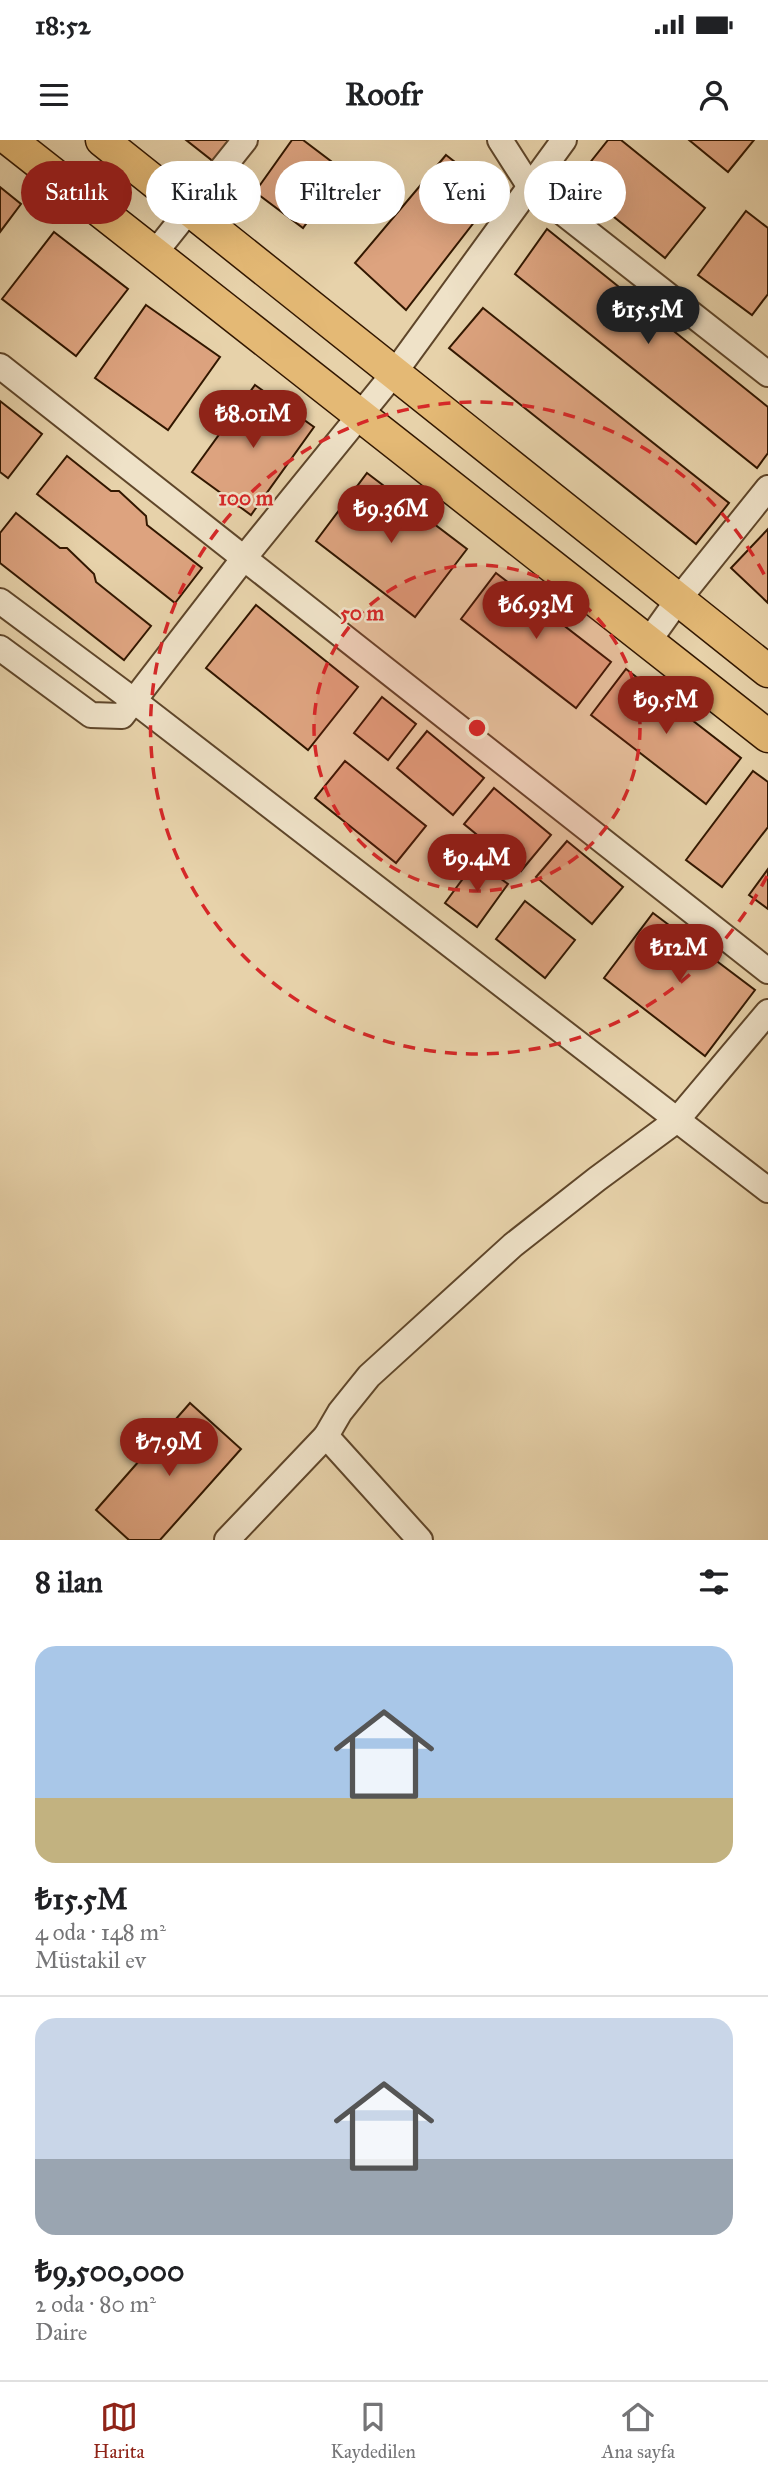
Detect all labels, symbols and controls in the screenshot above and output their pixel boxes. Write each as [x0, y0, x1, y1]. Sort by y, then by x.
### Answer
text: 18:52 [35, 9, 91, 41]
text: Roofr [345, 75, 423, 114]
icon: menu [35, 76, 73, 114]
icon: person [695, 76, 733, 114]
chip: Satılık [21, 161, 132, 224]
chip: Kiralık [146, 161, 261, 224]
chip: Filtreler [275, 161, 405, 224]
chip: Yeni [419, 161, 510, 224]
chip: Daire [524, 161, 626, 224]
pin: ₺15.5M [591, 286, 705, 346]
text: ₺15.5M [612, 295, 684, 323]
pin: ₺8.01M [196, 390, 310, 450]
text: ₺8.01M [215, 399, 291, 427]
text: 100 m [219, 485, 274, 511]
pin: ₺9.36M [334, 486, 448, 545]
text: ₺9.36M [354, 494, 429, 522]
pin: ₺6.93M [479, 582, 593, 641]
text: ₺6.93M [499, 590, 574, 618]
text: 50 m [340, 600, 384, 626]
pin: ₺9.5M [617, 676, 715, 736]
text: ₺9.5M [634, 685, 698, 713]
centre of rings [465, 716, 489, 740]
pin: ₺9.4M [428, 834, 526, 894]
text: ₺9.4M [443, 843, 511, 871]
pin: ₺12M [638, 924, 720, 984]
text: ₺12M [650, 933, 708, 961]
pin: ₺7.9M [120, 1418, 218, 1478]
text: ₺7.9M [136, 1427, 202, 1455]
icon: filters [695, 1563, 733, 1601]
text: 8 ilan [35, 1564, 103, 1600]
icon: home [321, 1691, 447, 1817]
text: ₺15.5M [35, 1881, 128, 1917]
text: 4 oda · 148 m² [35, 1918, 166, 1946]
text: Müstakil ev [35, 1946, 146, 1974]
icon: home [321, 2063, 447, 2189]
text: ₺9,500,000 [35, 2253, 185, 2289]
text: 2 oda · 80 m² [35, 2290, 156, 2318]
text: Daire [35, 2318, 87, 2346]
tab: Harita [93, 2398, 145, 2463]
tab: Kaydedilen [330, 2398, 416, 2463]
tab: Ana sayfa [602, 2398, 675, 2463]

